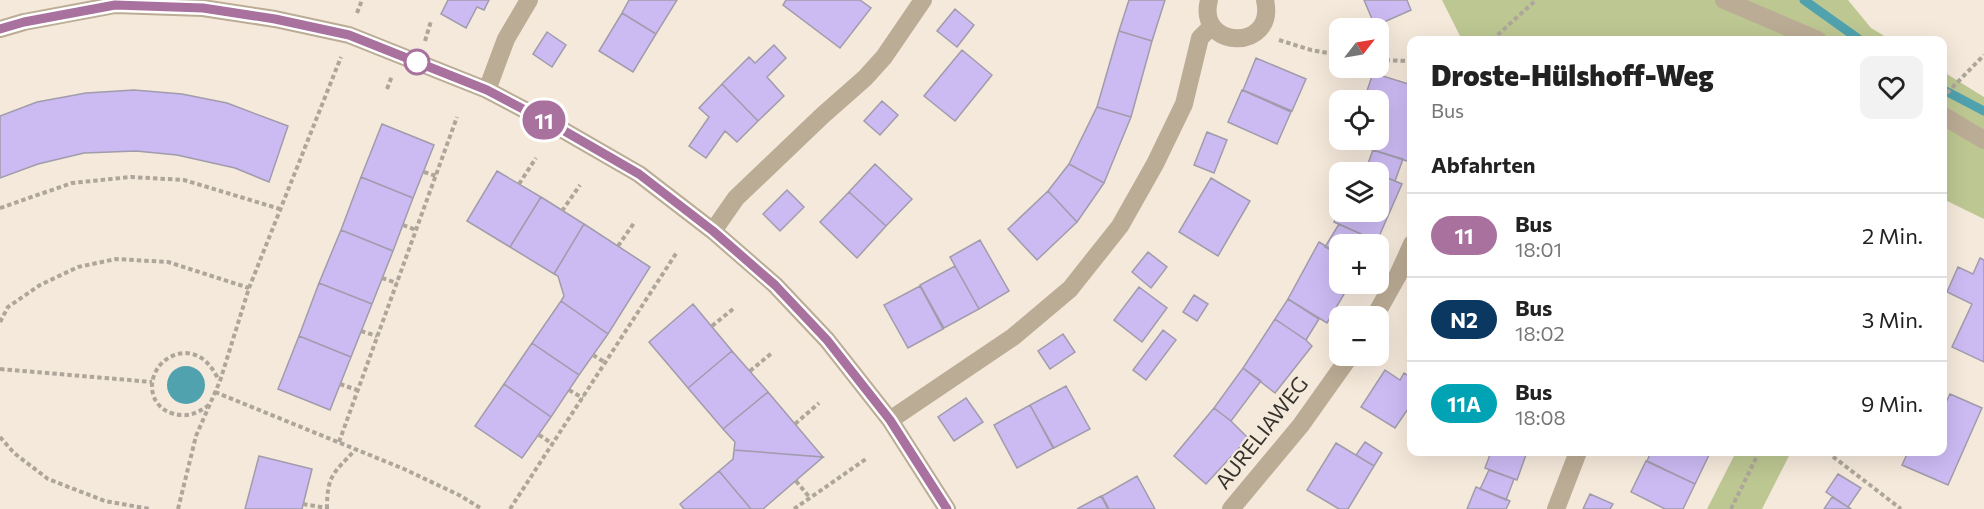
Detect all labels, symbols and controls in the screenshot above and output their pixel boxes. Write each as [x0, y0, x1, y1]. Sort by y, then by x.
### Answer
north arrow [1329, 18, 1389, 78]
map controls [1329, 18, 1389, 366]
unlabelled marker [404, 49, 430, 75]
button: heart [1860, 56, 1923, 119]
text: Droste-Hülshoff-Weg [1431, 58, 1714, 92]
button: locate [1329, 90, 1389, 150]
text: Bus [1431, 98, 1464, 122]
line badge: 11 [517, 100, 571, 140]
text: 11 [534, 108, 554, 133]
text: Abfahrten [1431, 151, 1535, 178]
button: layers [1329, 162, 1389, 222]
text: Bus [1515, 210, 1552, 237]
text: 2 Min. [1862, 222, 1923, 249]
text: 11 [1454, 223, 1474, 248]
button: + [1329, 234, 1389, 294]
text: 18:01 [1515, 237, 1562, 261]
text: Bus [1515, 294, 1552, 321]
button: − [1329, 306, 1389, 366]
text: 3 Min. [1862, 306, 1923, 333]
text: N2 [1450, 307, 1478, 332]
text: 18:02 [1515, 321, 1565, 345]
street label: AURELIAWEG [1209, 371, 1312, 493]
text: Bus [1515, 378, 1552, 405]
text: 9 Min. [1861, 390, 1923, 417]
text: 11A [1447, 391, 1481, 416]
text: 18:08 [1515, 405, 1566, 429]

